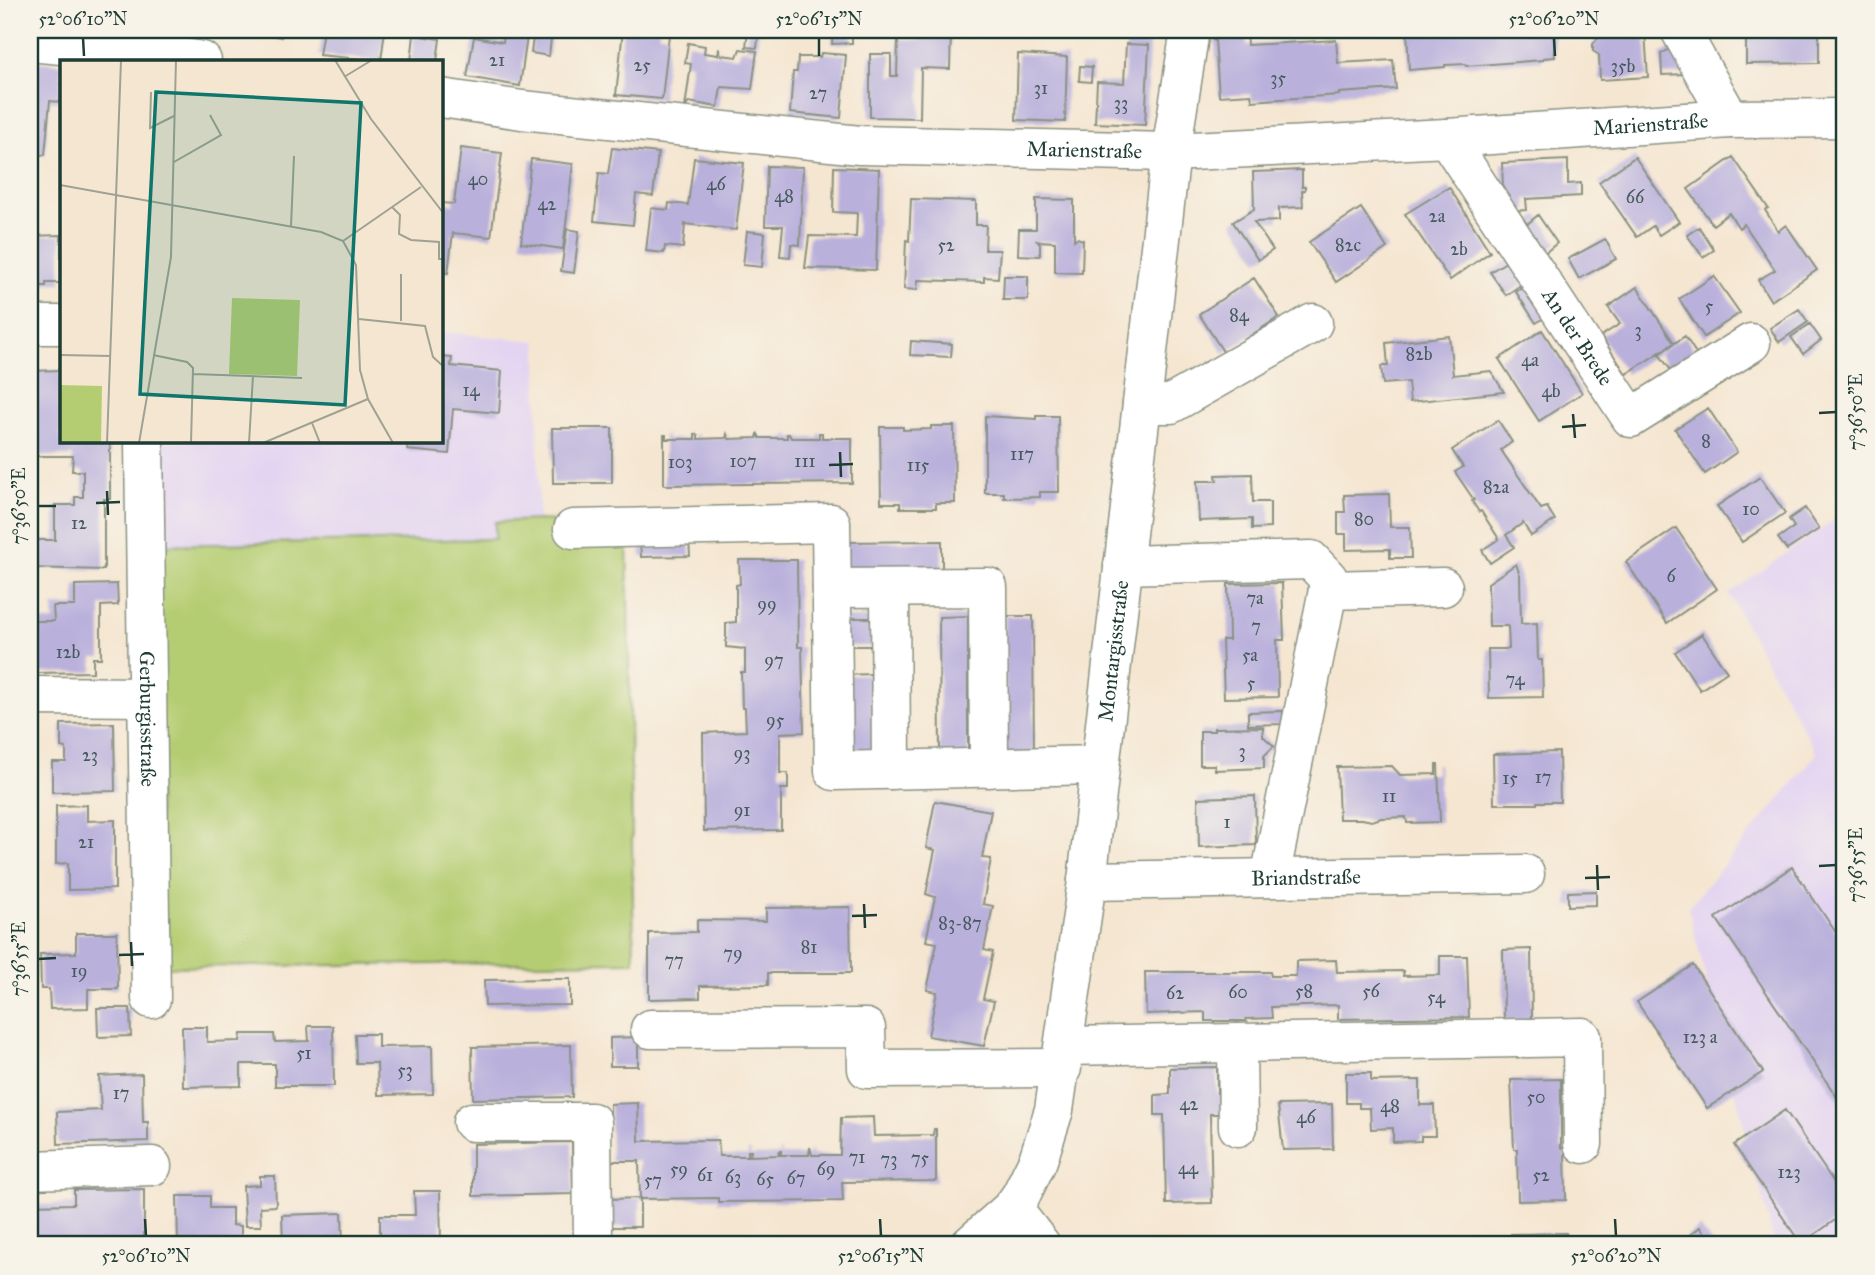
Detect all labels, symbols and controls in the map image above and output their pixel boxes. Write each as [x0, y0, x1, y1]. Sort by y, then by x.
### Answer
text: 52°06'10"N [38, 8, 128, 30]
text: 52°06'15"N [776, 8, 862, 30]
text: 52°06'20"N [1509, 8, 1599, 30]
house number: 21 [489, 49, 505, 71]
house number: 25 [633, 54, 651, 76]
house number: 35b [1611, 55, 1635, 77]
inset map [60, 60, 443, 443]
house number: 35 [1270, 67, 1286, 89]
house number: 31 [1034, 77, 1048, 99]
house number: 27 [809, 82, 827, 104]
house number: 33 [1114, 92, 1128, 114]
street label: Marienstraße [1592, 107, 1709, 141]
street label: Marienstraße [1026, 136, 1143, 164]
house number: 40 [468, 168, 488, 190]
house number: 46 [706, 173, 726, 195]
house number: 48 [774, 185, 794, 207]
house number: 66 [1626, 186, 1645, 208]
house number: 42 [538, 193, 557, 215]
house number: 2a [1429, 205, 1446, 227]
house number: 52 [937, 234, 955, 256]
house number: 82c [1335, 234, 1361, 256]
house number: 2b [1450, 238, 1468, 260]
street label: An der Brede [1536, 282, 1619, 391]
house number: 5 [1705, 295, 1714, 317]
house number: 84 [1229, 304, 1250, 326]
house number: 3 [1634, 319, 1642, 341]
house number: 82b [1405, 343, 1433, 365]
house number: 4a [1521, 349, 1539, 371]
text: 7°36'50"E [1845, 373, 1867, 451]
house number: 14 [462, 379, 481, 401]
house number: 4b [1542, 380, 1561, 402]
house number: 8 [1701, 430, 1711, 452]
house number: 117 [1010, 443, 1034, 465]
house number: 107 [729, 450, 757, 472]
house number: 111 [794, 450, 816, 472]
house number: 103 [668, 451, 692, 473]
house number: 115 [907, 454, 930, 476]
text: 7°36'50"E [8, 467, 30, 545]
house number: 82a [1483, 476, 1509, 498]
house number: 10 [1742, 498, 1760, 520]
house number: 80 [1354, 508, 1374, 530]
house number: 12 [71, 512, 87, 534]
house number: 6 [1666, 565, 1676, 587]
street label: Montargisstraße [1092, 579, 1135, 723]
house number: 7a [1246, 587, 1264, 609]
house number: 99 [757, 593, 777, 615]
house number: 7 [1251, 615, 1261, 637]
house number: 12b [56, 641, 81, 663]
house number: 5a [1242, 644, 1258, 666]
house number: 97 [764, 649, 784, 671]
street label: Gerburgisstraße [134, 651, 161, 787]
house number: 74 [1505, 668, 1526, 690]
house number: 5 [1247, 672, 1256, 694]
house number: 95 [766, 709, 785, 731]
house number: 3 [1238, 740, 1246, 762]
house number: 93 [734, 742, 750, 764]
house number: 23 [82, 744, 98, 766]
house number: 17 [1535, 766, 1551, 788]
house number: 15 [1502, 767, 1518, 789]
house number: 11 [1382, 785, 1396, 807]
house number: 91 [734, 799, 750, 821]
house number: 1 [1223, 811, 1231, 833]
text: 7°36'55"E [1845, 827, 1867, 903]
house number: 21 [78, 831, 94, 853]
street label: Briandstraße [1251, 864, 1361, 891]
house number: 83-87 [938, 912, 982, 934]
text: 7°36'55"E [8, 921, 30, 997]
house number: 81 [801, 936, 817, 958]
house number: 79 [723, 942, 743, 964]
house number: 77 [664, 949, 684, 971]
house number: 19 [71, 960, 87, 982]
house number: 58 [1295, 980, 1313, 1002]
house number: 56 [1362, 980, 1381, 1002]
house number: 60 [1228, 981, 1248, 1003]
house number: 62 [1166, 982, 1184, 1004]
house number: 54 [1427, 986, 1446, 1008]
house number: 123 a [1683, 1026, 1718, 1048]
house number: 51 [296, 1042, 312, 1064]
house number: 53 [397, 1059, 413, 1081]
house number: 17 [113, 1082, 129, 1104]
house number: 50 [1527, 1086, 1545, 1108]
house number: 42 [1180, 1093, 1199, 1115]
house number: 48 [1380, 1095, 1400, 1117]
house number: 46 [1296, 1106, 1316, 1128]
house number: 71 [849, 1146, 865, 1168]
house number: 75 [911, 1147, 930, 1169]
house number: 73 [881, 1148, 897, 1170]
house number: 44 [1178, 1157, 1199, 1179]
house number: 59 [670, 1158, 688, 1180]
house number: 69 [817, 1158, 835, 1180]
house number: 123 [1777, 1161, 1801, 1183]
house number: 61 [697, 1164, 713, 1186]
house number: 52 [1532, 1164, 1550, 1186]
house number: 63 [725, 1166, 741, 1188]
house number: 67 [787, 1167, 805, 1189]
house number: 65 [756, 1168, 774, 1190]
house number: 57 [644, 1169, 662, 1191]
text: 52°06'10"N [101, 1245, 191, 1267]
text: 52°06'15"N [838, 1245, 924, 1267]
text: 52°06'20"N [1571, 1245, 1661, 1267]

